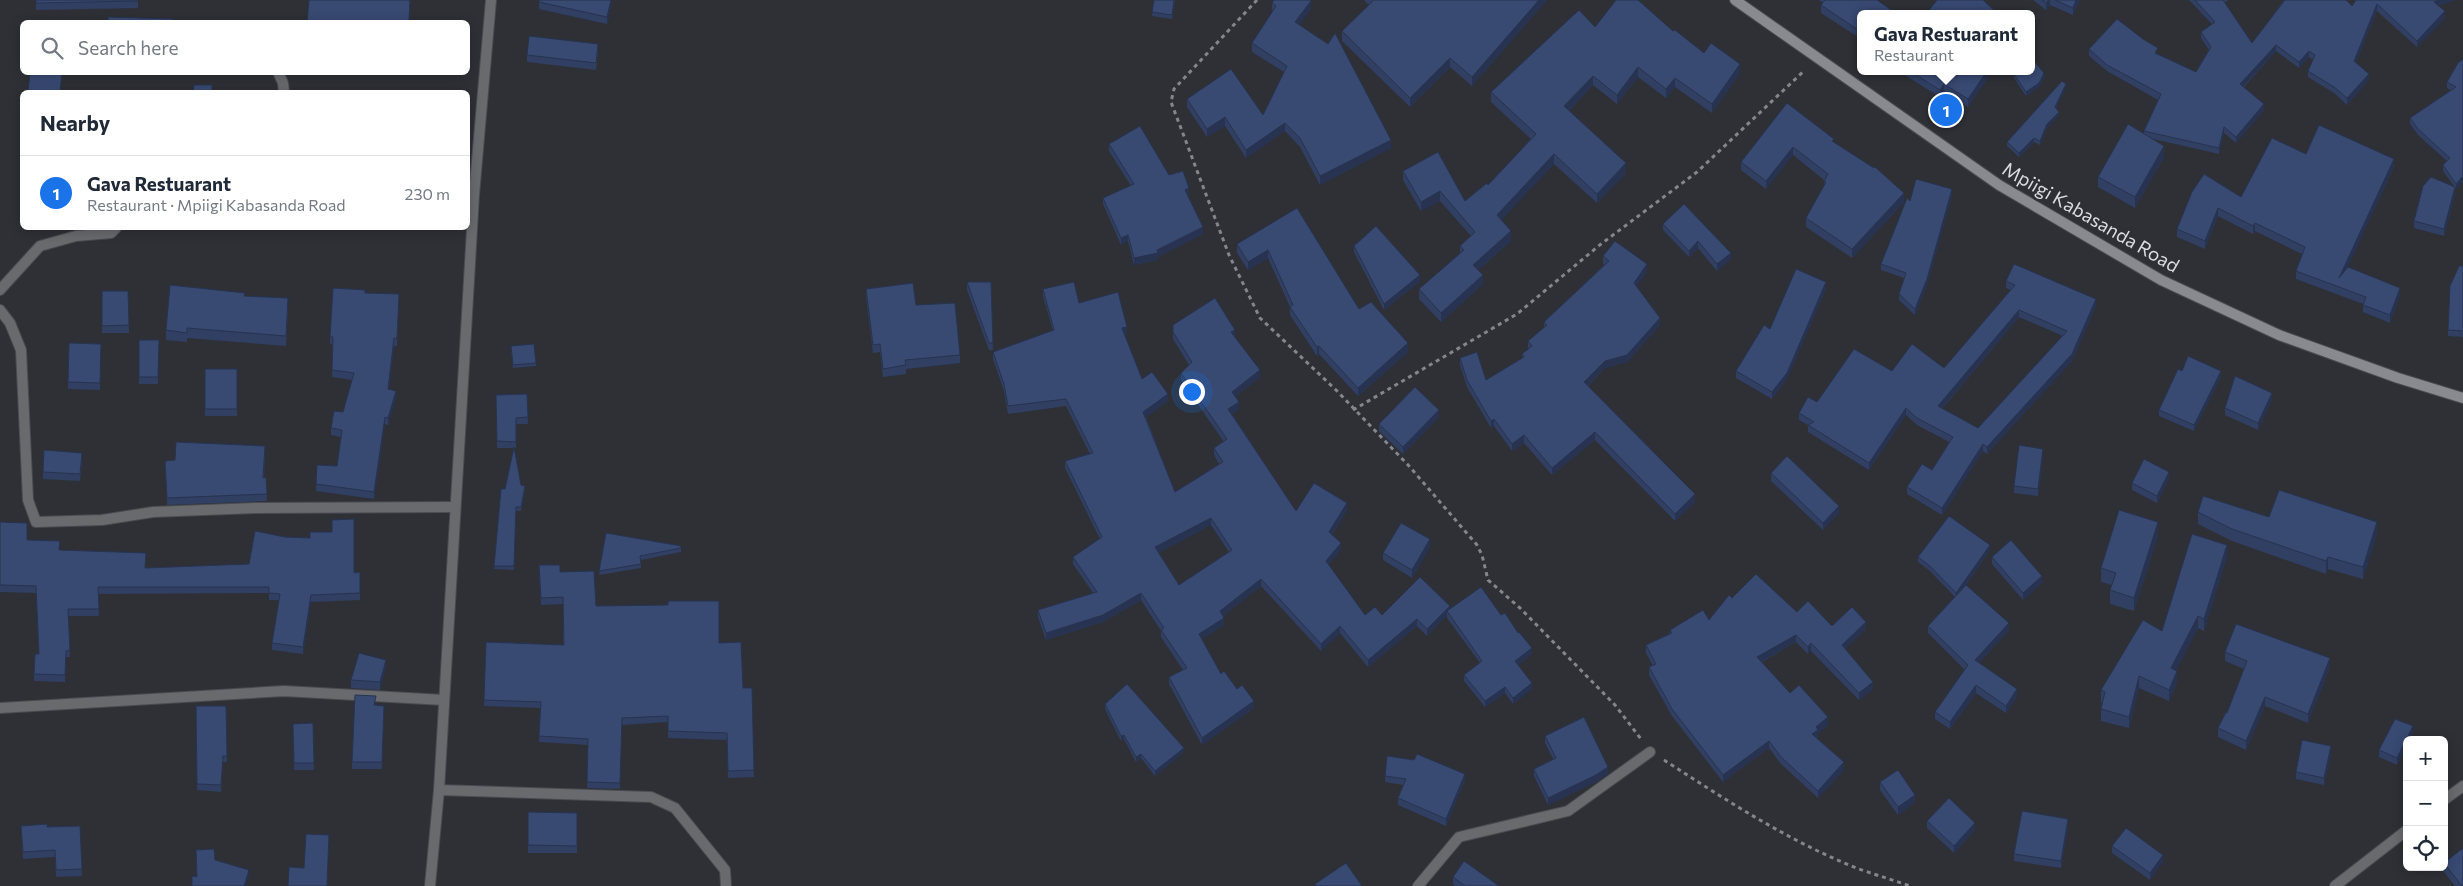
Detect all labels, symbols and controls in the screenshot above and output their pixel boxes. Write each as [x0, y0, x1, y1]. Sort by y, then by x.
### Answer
popup [1857, 10, 2035, 75]
search box [20, 20, 470, 75]
text: Gava Restuarant [1874, 22, 2018, 45]
icon: search [38, 34, 66, 62]
text: Search here [78, 36, 178, 59]
text: Restaurant [1874, 45, 1954, 64]
pin: 1 [1930, 91, 1962, 129]
text: Nearby [40, 110, 110, 135]
street label: Mpiigi Kabasanda Road [1999, 157, 2184, 277]
text: Gava Restuarant [87, 172, 231, 195]
text: 1 [52, 184, 60, 203]
text: 230 m [405, 184, 450, 203]
text: Restaurant · Mpiigi Kabasanda Road [87, 195, 346, 214]
your location [1179, 379, 1205, 405]
map controls [2403, 736, 2448, 871]
button: + [2403, 736, 2448, 781]
button: − [2403, 781, 2448, 826]
button: locate [2403, 826, 2448, 871]

